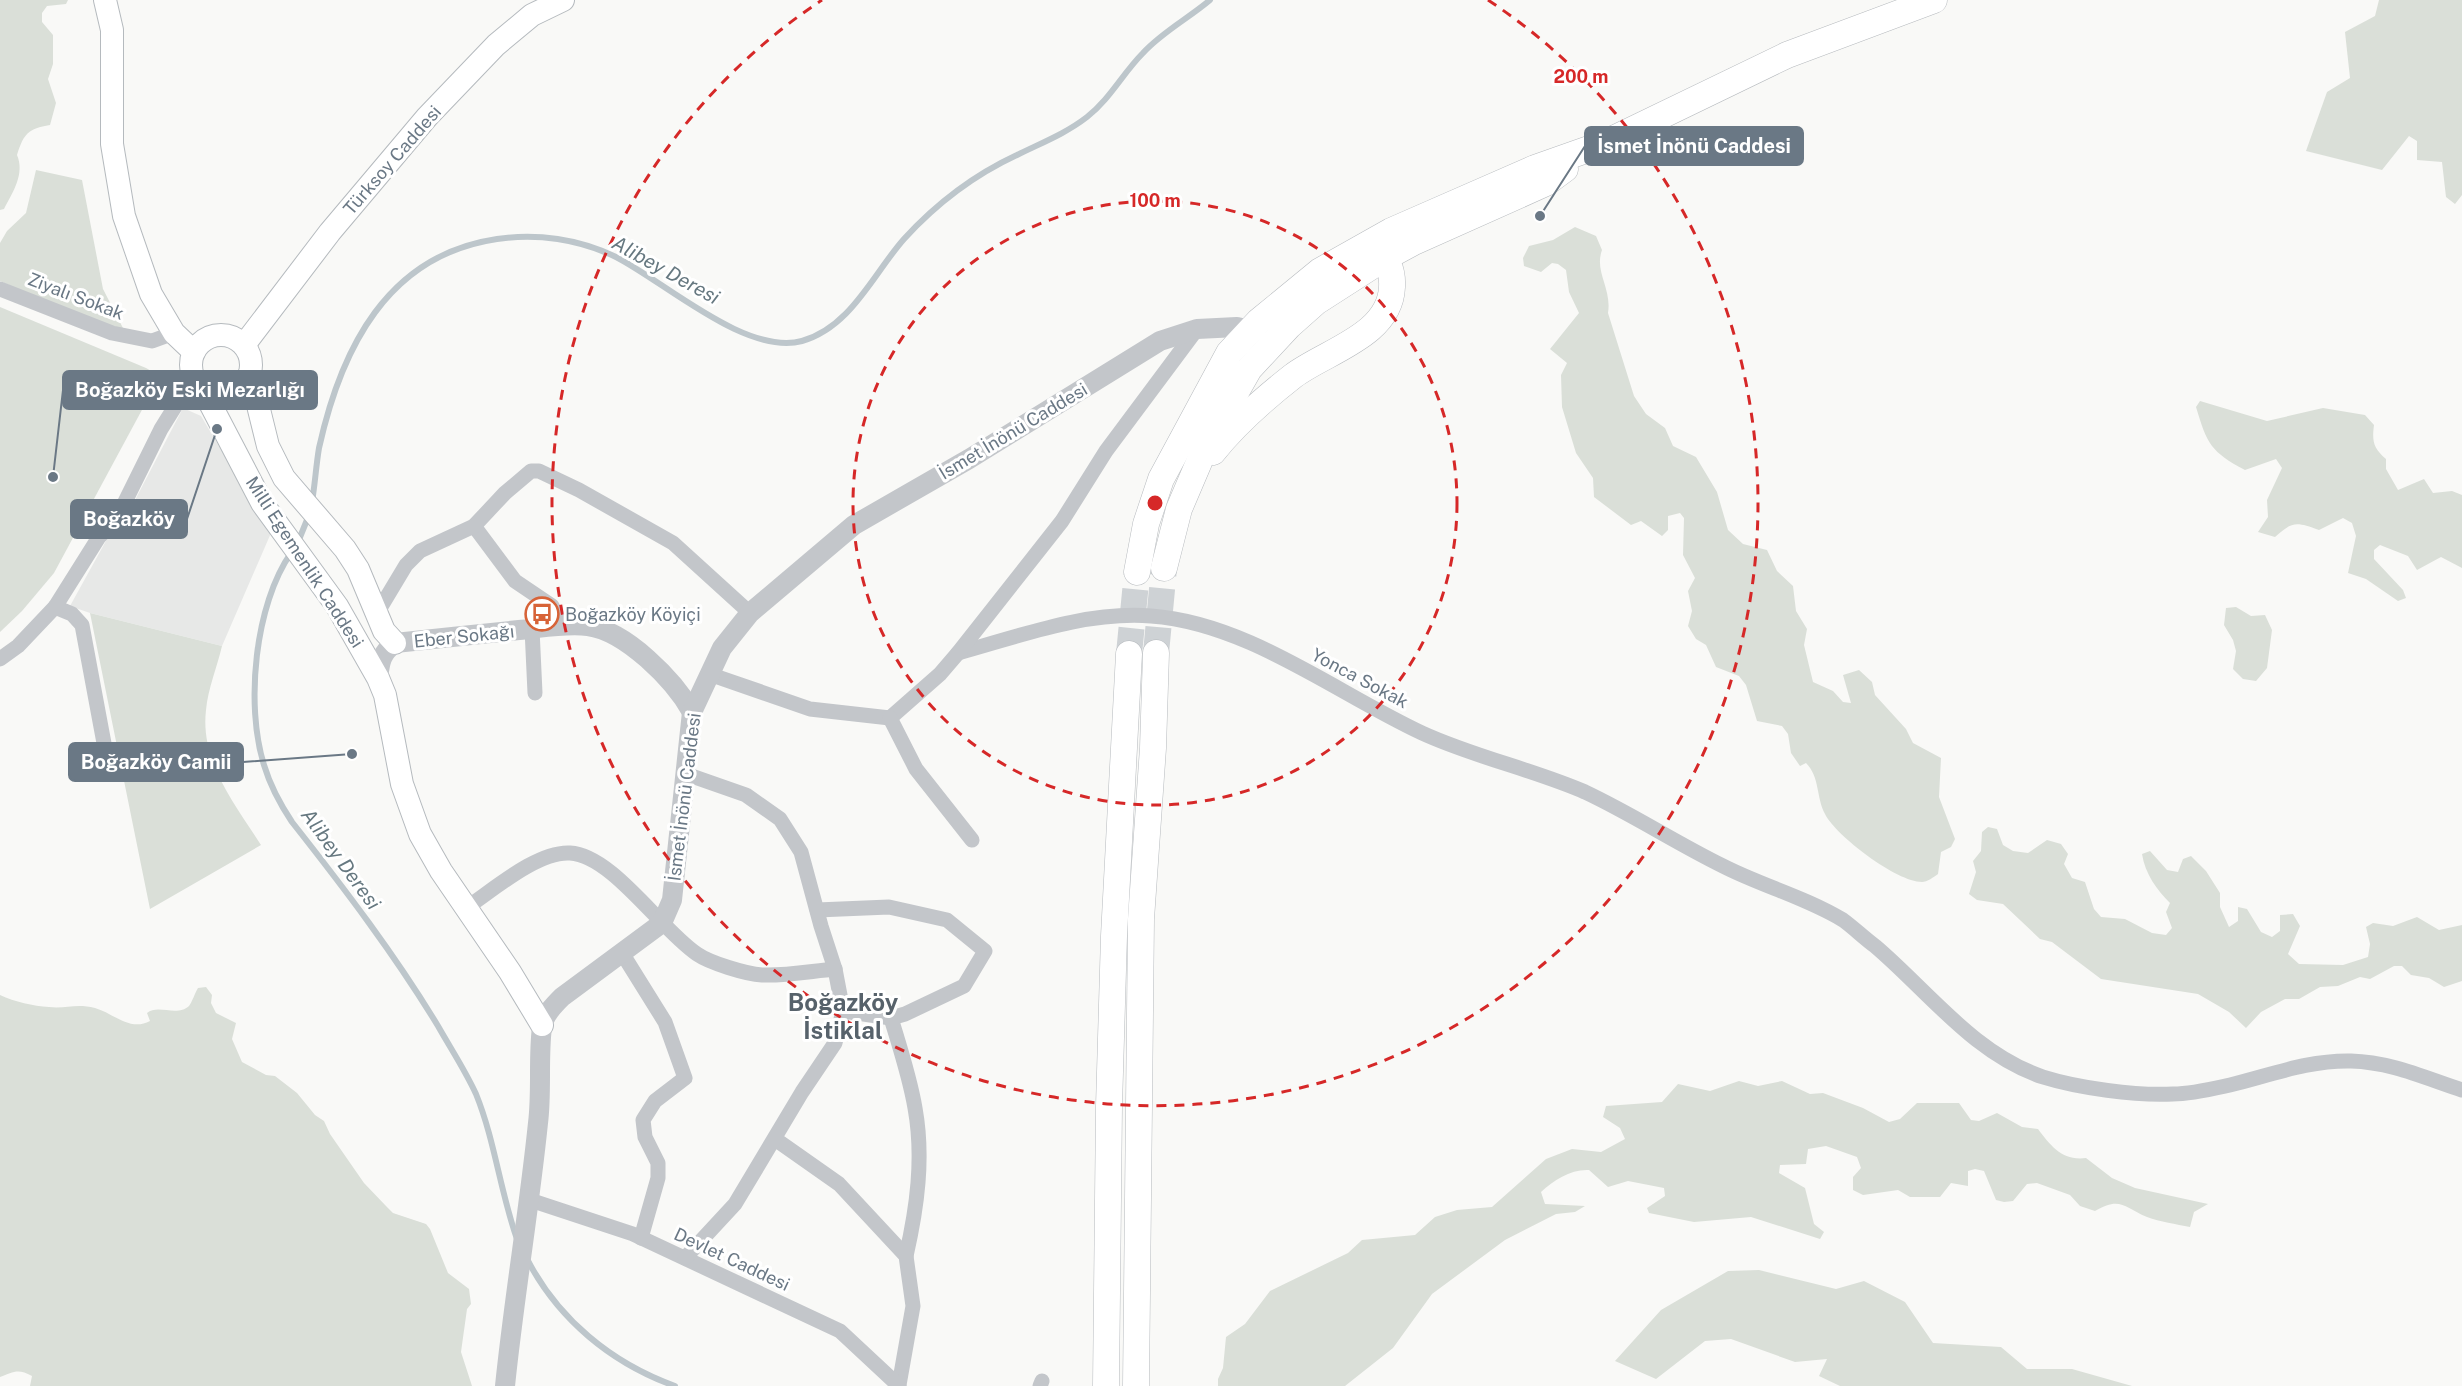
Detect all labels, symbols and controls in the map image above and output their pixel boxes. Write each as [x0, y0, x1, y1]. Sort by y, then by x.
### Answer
text: 200 m [1554, 66, 1608, 87]
street label: Türksoy Caddesi [339, 101, 445, 219]
callout: İsmet İnönü Caddesi [1585, 127, 1803, 165]
text: İsmet İnönü Caddesi [1597, 133, 1791, 158]
text: 100 m [1129, 190, 1181, 211]
water label: Alibey Deresi [608, 231, 724, 309]
street label: Ziyalı Sokak [25, 268, 127, 324]
callout: Boğazköy Eski Mezarlığı [63, 371, 317, 409]
text: Boğazköy Eski Mezarlığı [75, 378, 305, 402]
street label: İsmet İnönü Caddesi [935, 378, 1091, 484]
street label: Milli Egemenlik Caddesi [242, 472, 368, 652]
centre of rings [1145, 493, 1165, 513]
callout: Boğazköy [71, 500, 187, 538]
text: Boğazköy [83, 507, 175, 531]
bus stop icon: Boğazköy Köyiçi [524, 596, 560, 632]
place label: Boğazköy Köyiçi [565, 604, 701, 625]
street label: Eber Sokağı [413, 620, 515, 652]
street label: Yonca Sokak [1308, 644, 1412, 712]
street label: İsmet İnönü Caddesi [662, 712, 705, 882]
callout: Boğazköy Camii [69, 743, 243, 781]
text: Boğazköy Camii [81, 750, 231, 774]
water label: Alibey Deresi [296, 804, 386, 914]
district label: Boğazköy İstiklal [788, 988, 899, 1044]
street label: Devlet Caddesi [671, 1223, 793, 1295]

